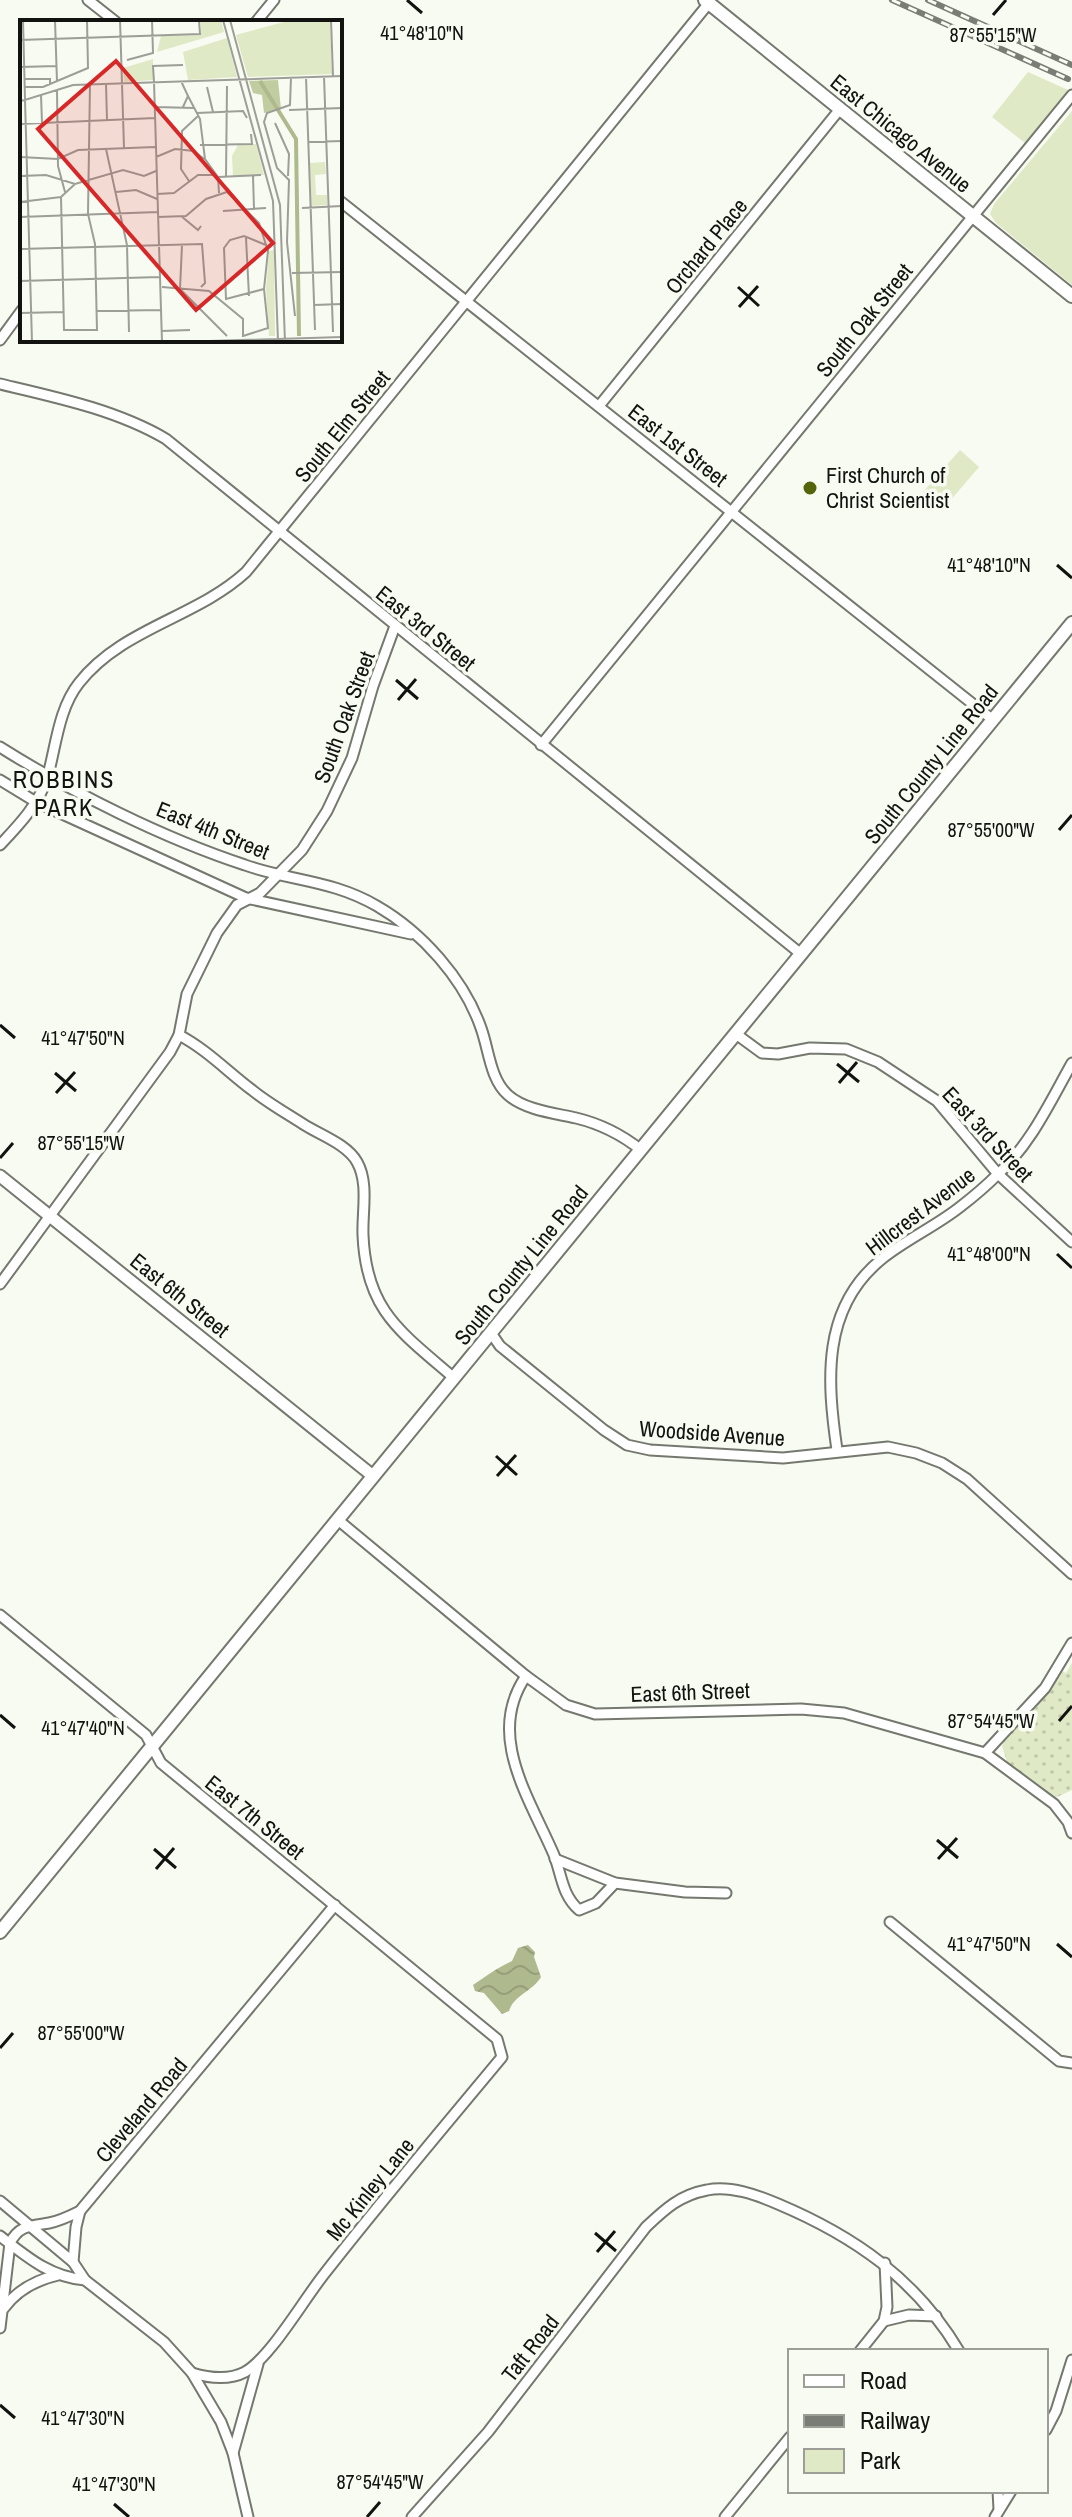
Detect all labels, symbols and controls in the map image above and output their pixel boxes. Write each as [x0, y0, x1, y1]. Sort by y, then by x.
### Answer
text: 41°48'10"N [380, 19, 464, 46]
inset map [20, 20, 342, 342]
text: 87°55'15"W [949, 21, 1037, 48]
street label: East Chicago Avenue [824, 67, 978, 199]
street label: Orchard Place [658, 192, 754, 300]
street label: South Oak Street [809, 257, 919, 383]
street label: South Elm Street [287, 364, 397, 488]
street label: East 1st Street [622, 397, 734, 493]
place label: First Church of Christ Scientist [826, 460, 949, 515]
marker: First Church of Christ Scientist [801, 479, 819, 497]
text: 41°48'10"N [947, 551, 1031, 578]
street label: East 3rd Street [370, 578, 482, 678]
street label: South Oak Street [306, 647, 382, 787]
street label: South County Line Road [857, 678, 1005, 850]
district label: ROBBINS PARK [13, 763, 115, 823]
street label: East 4th Street [152, 794, 274, 866]
text: 87°55'00"W [947, 816, 1035, 843]
text: 41°47'50"N [41, 1024, 125, 1051]
street label: East 3rd Street [936, 1080, 1040, 1188]
text: 87°55'15"W [37, 1129, 125, 1156]
street label: Hillcrest Avenue [859, 1160, 981, 1262]
street label: South County Line Road [447, 1179, 595, 1351]
text: 41°48'00"N [947, 1240, 1031, 1267]
street label: East 6th Street [124, 1246, 236, 1344]
street label: Woodside Avenue [638, 1413, 786, 1453]
street label: East 6th Street [630, 1675, 750, 1709]
text: 87°54'45"W [947, 1707, 1035, 1734]
text: 41°47'40"N [41, 1714, 125, 1741]
street label: East 7th Street [199, 1768, 311, 1866]
text: 41°47'50"N [947, 1930, 1031, 1957]
text: 87°55'00"W [37, 2019, 125, 2046]
street label: Cleveland Road [88, 2051, 194, 2169]
street label: Mc Kinley Lane [319, 2131, 421, 2247]
street label: Taft Road [494, 2308, 566, 2388]
legend [788, 2349, 1048, 2493]
text: Road [860, 2364, 907, 2396]
text: 41°47'30"N [41, 2404, 125, 2431]
text: Railway [860, 2404, 930, 2436]
text: Park [860, 2444, 901, 2476]
text: 87°54'45"W [336, 2468, 424, 2495]
text: 41°47'30"N [72, 2470, 156, 2497]

